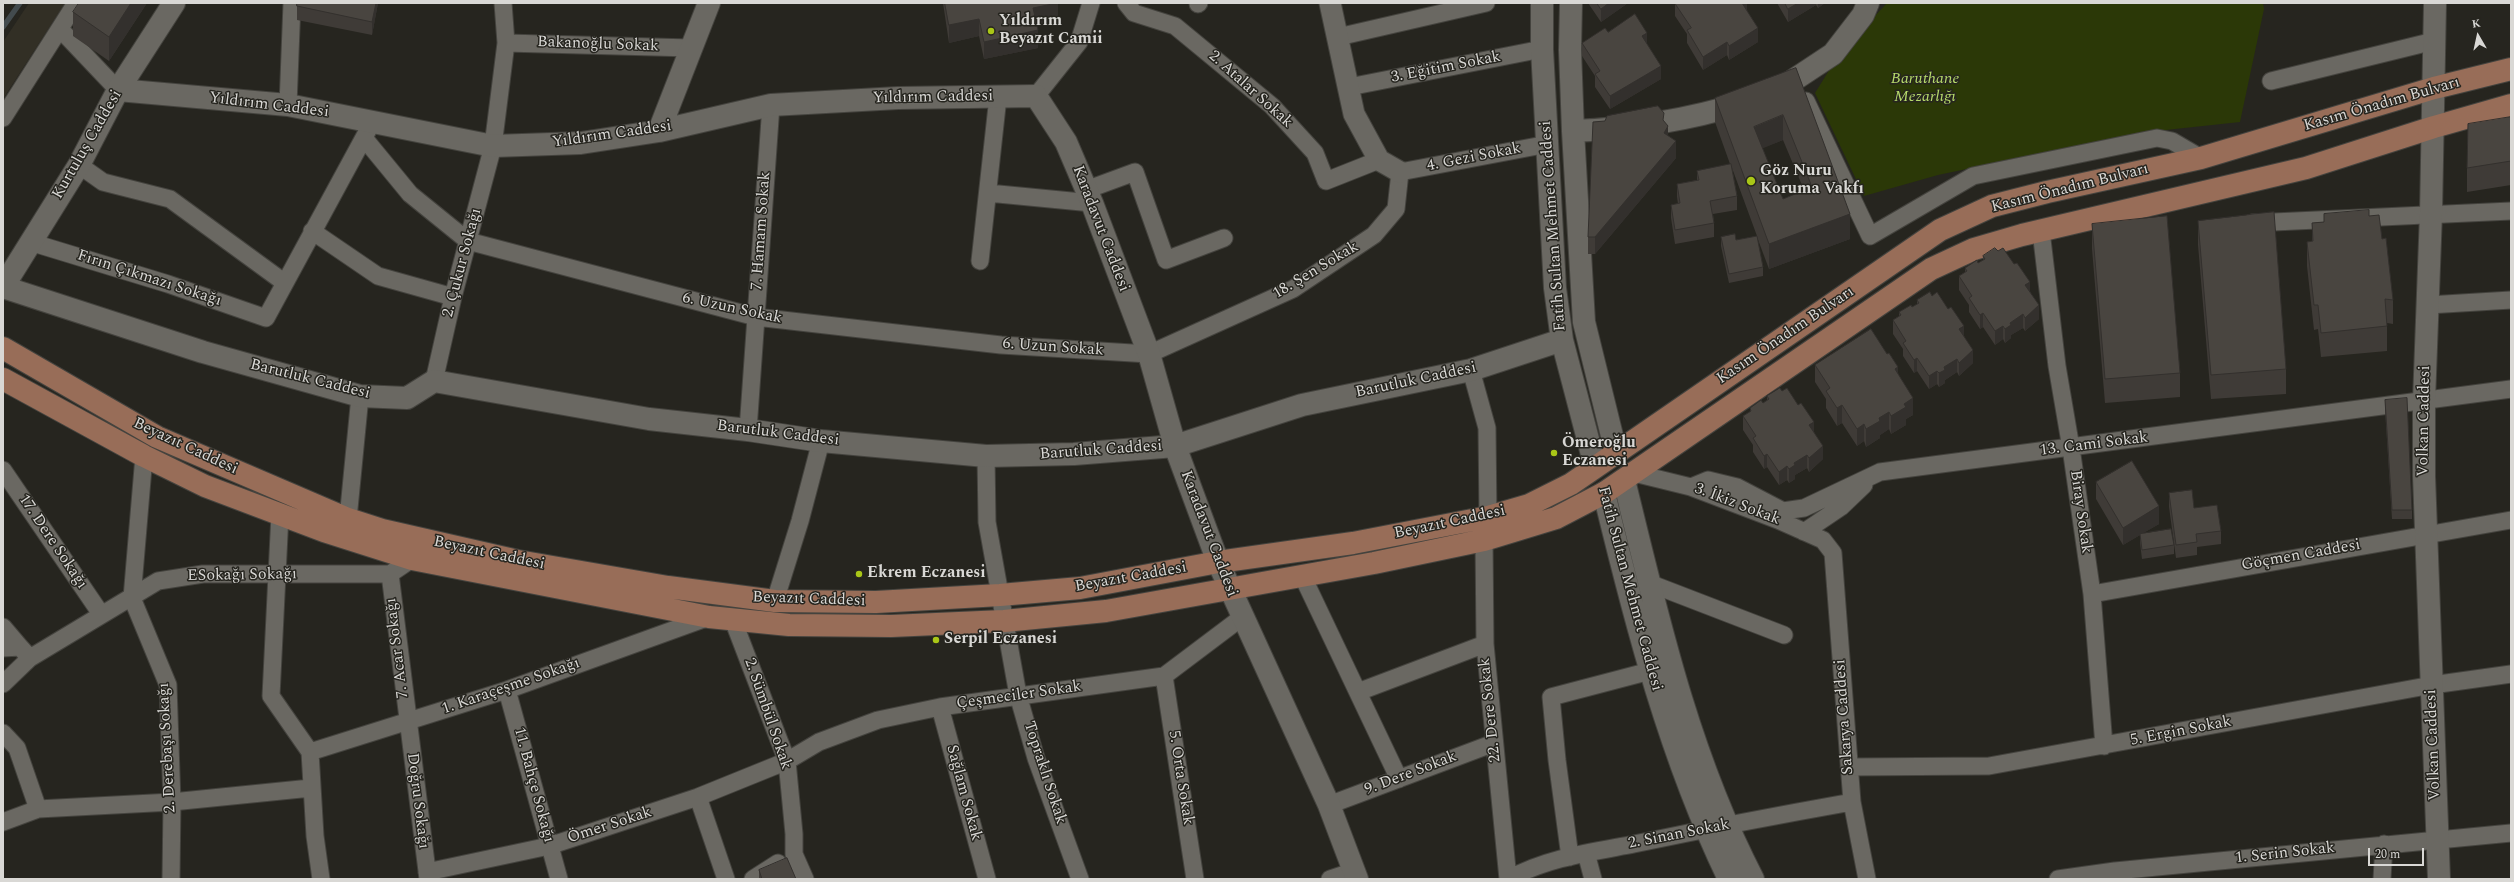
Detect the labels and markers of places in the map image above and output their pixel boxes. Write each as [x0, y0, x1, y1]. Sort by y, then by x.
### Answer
place label: Yıldırım Beyazıt Camii [999, 12, 1103, 50]
marker: Yıldırım Beyazıt Camii [986, 26, 996, 36]
place label: Göz Nuru Koruma Vakfı [1760, 162, 1864, 200]
marker: Göz Nuru Koruma Vakfı [1745, 175, 1757, 187]
place label: Ömeroğlu Eczanesi [1562, 434, 1636, 472]
marker: Ömeroğlu Eczanesi [1549, 448, 1559, 458]
place label: Ekrem Eczanesi [867, 564, 986, 584]
marker: Ekrem Eczanesi [854, 569, 864, 579]
place label: Serpil Eczanesi [944, 630, 1057, 650]
marker: Serpil Eczanesi [931, 635, 941, 645]

